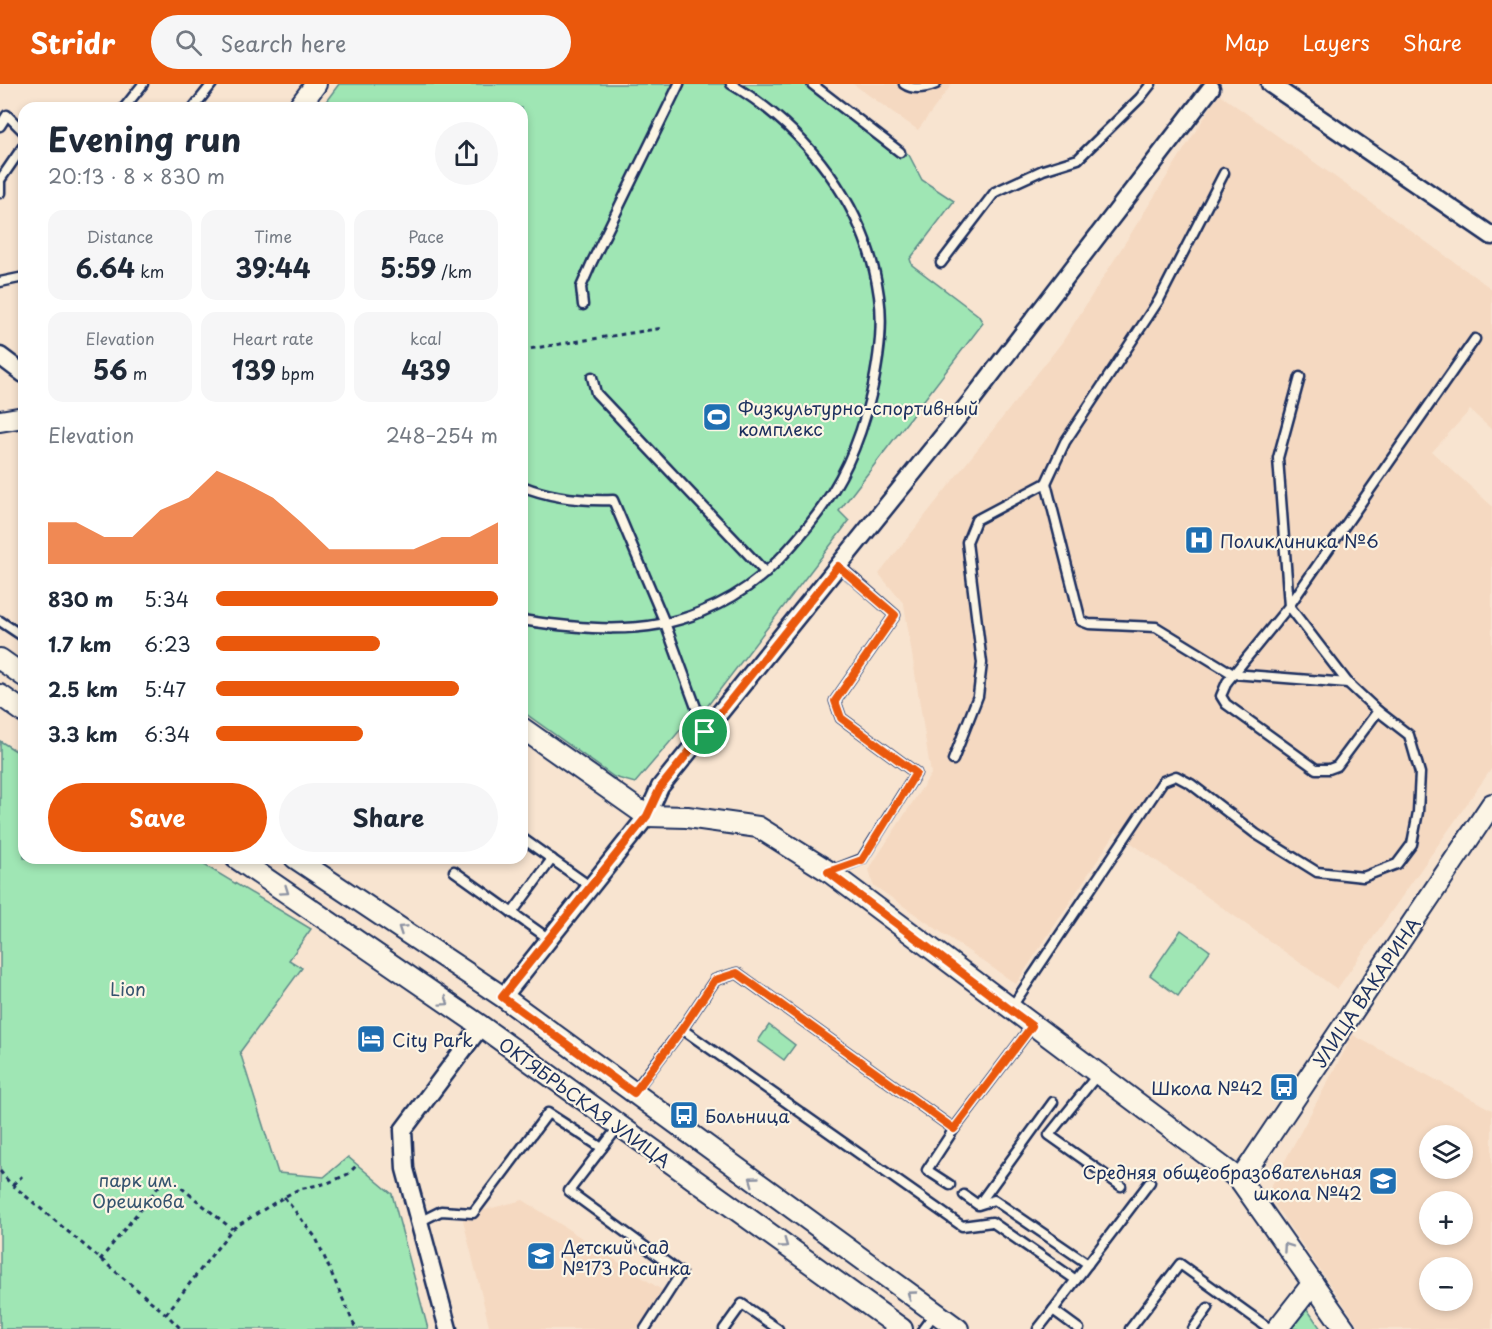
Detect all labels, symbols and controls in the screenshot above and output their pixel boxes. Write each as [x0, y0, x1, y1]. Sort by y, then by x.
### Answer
search box [151, 15, 571, 69]
text: Stridr [30, 21, 115, 64]
icon: search [172, 26, 205, 59]
text: Search here [220, 26, 346, 59]
text: Map [1225, 26, 1269, 58]
text: Layers [1302, 26, 1370, 58]
text: Share [1403, 26, 1462, 58]
text: Evening run [48, 113, 241, 163]
button: share [435, 122, 498, 185]
text: 20:13 · 8 × 830 m [48, 161, 225, 191]
text: Distance [86, 224, 154, 248]
text: Time [254, 224, 292, 248]
text: Pace [408, 224, 444, 248]
text: 6.64 [76, 248, 135, 287]
text: 39:44 [235, 248, 311, 287]
text: 5:59 [380, 248, 436, 287]
text: km [135, 259, 164, 283]
text: /km [436, 259, 472, 283]
text: Elevation [85, 326, 155, 350]
text: Heart rate [233, 326, 313, 350]
text: kcal [410, 326, 442, 350]
text: 56 [93, 350, 128, 389]
text: 139 [232, 350, 276, 389]
text: 439 [401, 350, 451, 389]
text: m [128, 361, 147, 385]
text: bpm [276, 361, 314, 385]
place label: Физкультурно-спортивный комплекс [738, 394, 978, 442]
sports icon: Физкультурно-спортивный комплекс [701, 401, 733, 433]
text: Elevation [48, 420, 134, 450]
text: 248–254 m [386, 420, 498, 450]
hospital icon: Поликлиника №6 [1183, 524, 1215, 556]
place label: Поликлиника №6 [1220, 527, 1379, 554]
text: 830 m [48, 584, 113, 614]
text: 5:34 [144, 584, 189, 614]
text: 1.7 km [48, 629, 111, 659]
text: 6:23 [144, 629, 191, 659]
text: 2.5 km [48, 674, 118, 704]
text: 5:47 [144, 674, 186, 704]
pin [679, 706, 730, 757]
icon: arrive [688, 715, 721, 748]
text: 3.3 km [48, 719, 118, 749]
text: 6:34 [144, 719, 190, 749]
button: Save [48, 783, 267, 852]
button: Share [279, 783, 498, 852]
one-way arrow [278, 884, 289, 895]
street label: УЛИЦА ВАКАРИНА [1306, 911, 1426, 1072]
one-way arrow [397, 926, 408, 937]
park label: Lion [110, 975, 146, 1002]
one-way arrow [439, 995, 450, 1006]
hotel icon: City Park [355, 1023, 387, 1055]
place label: City Park [392, 1026, 473, 1053]
street label: ОКТЯБРЬСКАЯ УЛИЦА [493, 1030, 677, 1174]
bus stop icon: Школа №42 [1268, 1071, 1300, 1103]
place label: Школа №42 [1151, 1074, 1263, 1101]
bus stop icon: Больница [668, 1099, 700, 1131]
place label: Больница [705, 1102, 790, 1129]
map controls [1419, 1125, 1473, 1311]
button: layers [1419, 1125, 1473, 1179]
place label: Средняя общеобразовательная школа №42 [1083, 1158, 1362, 1206]
school or university icon: Средняя общеобразовательная школа №42 [1367, 1165, 1399, 1197]
park label: парк им. Орешкова [92, 1166, 185, 1214]
one-way arrow [749, 1176, 760, 1187]
button: + [1419, 1191, 1473, 1245]
place label: Детский сад №173 Росинка [561, 1233, 691, 1281]
one-way arrow [777, 1237, 788, 1248]
school or university icon: Детский сад №173 Росинка [525, 1240, 557, 1272]
one-way arrow [1283, 1242, 1294, 1253]
button: − [1419, 1257, 1473, 1311]
one-way arrow [907, 1291, 918, 1302]

